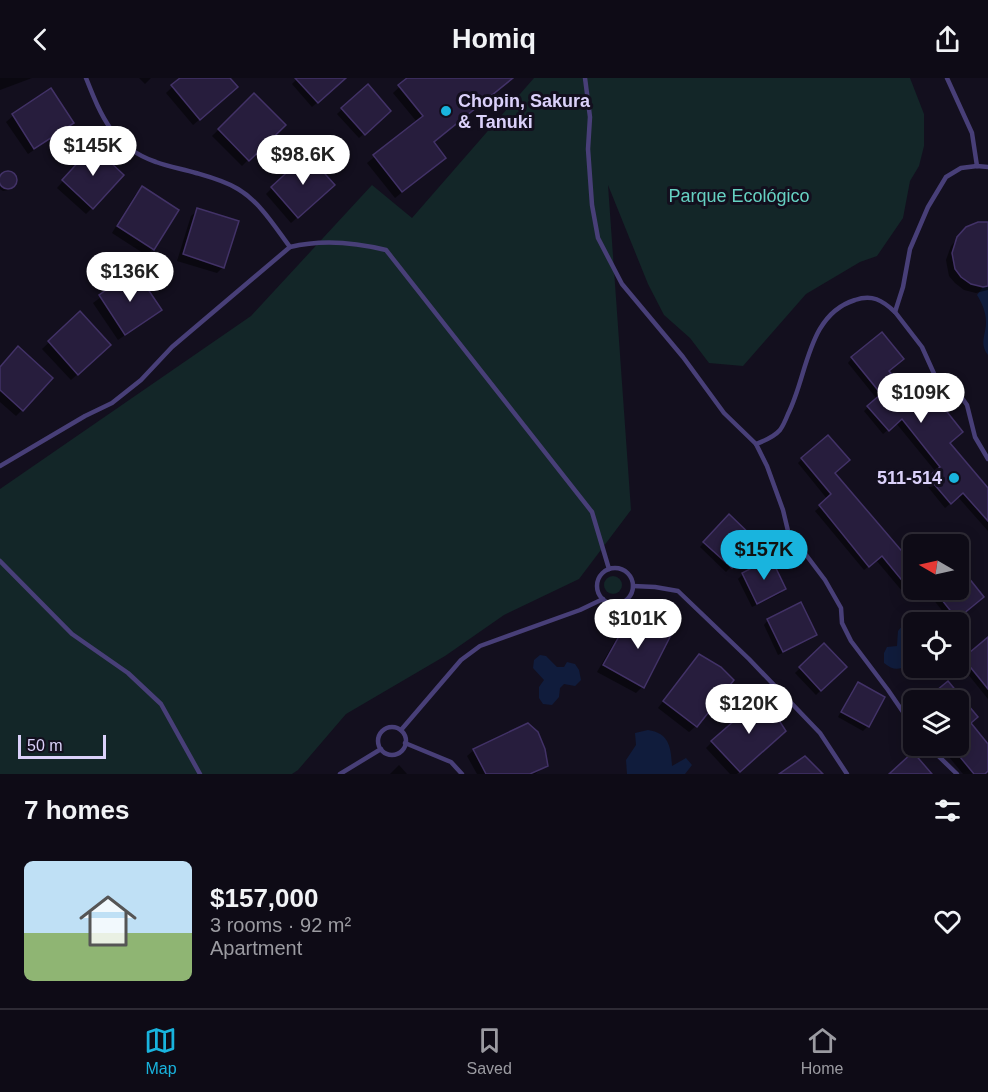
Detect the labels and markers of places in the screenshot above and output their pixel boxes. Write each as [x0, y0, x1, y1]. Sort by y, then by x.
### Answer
place label: Chopin, Sakura & Tanuki [458, 91, 591, 132]
marker: Chopin, Sakura & Tanuki [439, 104, 453, 118]
pin: $145K [51, 126, 135, 177]
pin: $98.6K [254, 135, 352, 186]
pin: $136K [88, 252, 172, 303]
pin: $109K [879, 373, 963, 424]
place label: 511-514 [877, 468, 942, 488]
marker: 511-514 [947, 471, 961, 485]
pin: $157K [722, 530, 806, 581]
pin: $101K [596, 599, 680, 650]
pin: $120K [707, 684, 791, 735]

